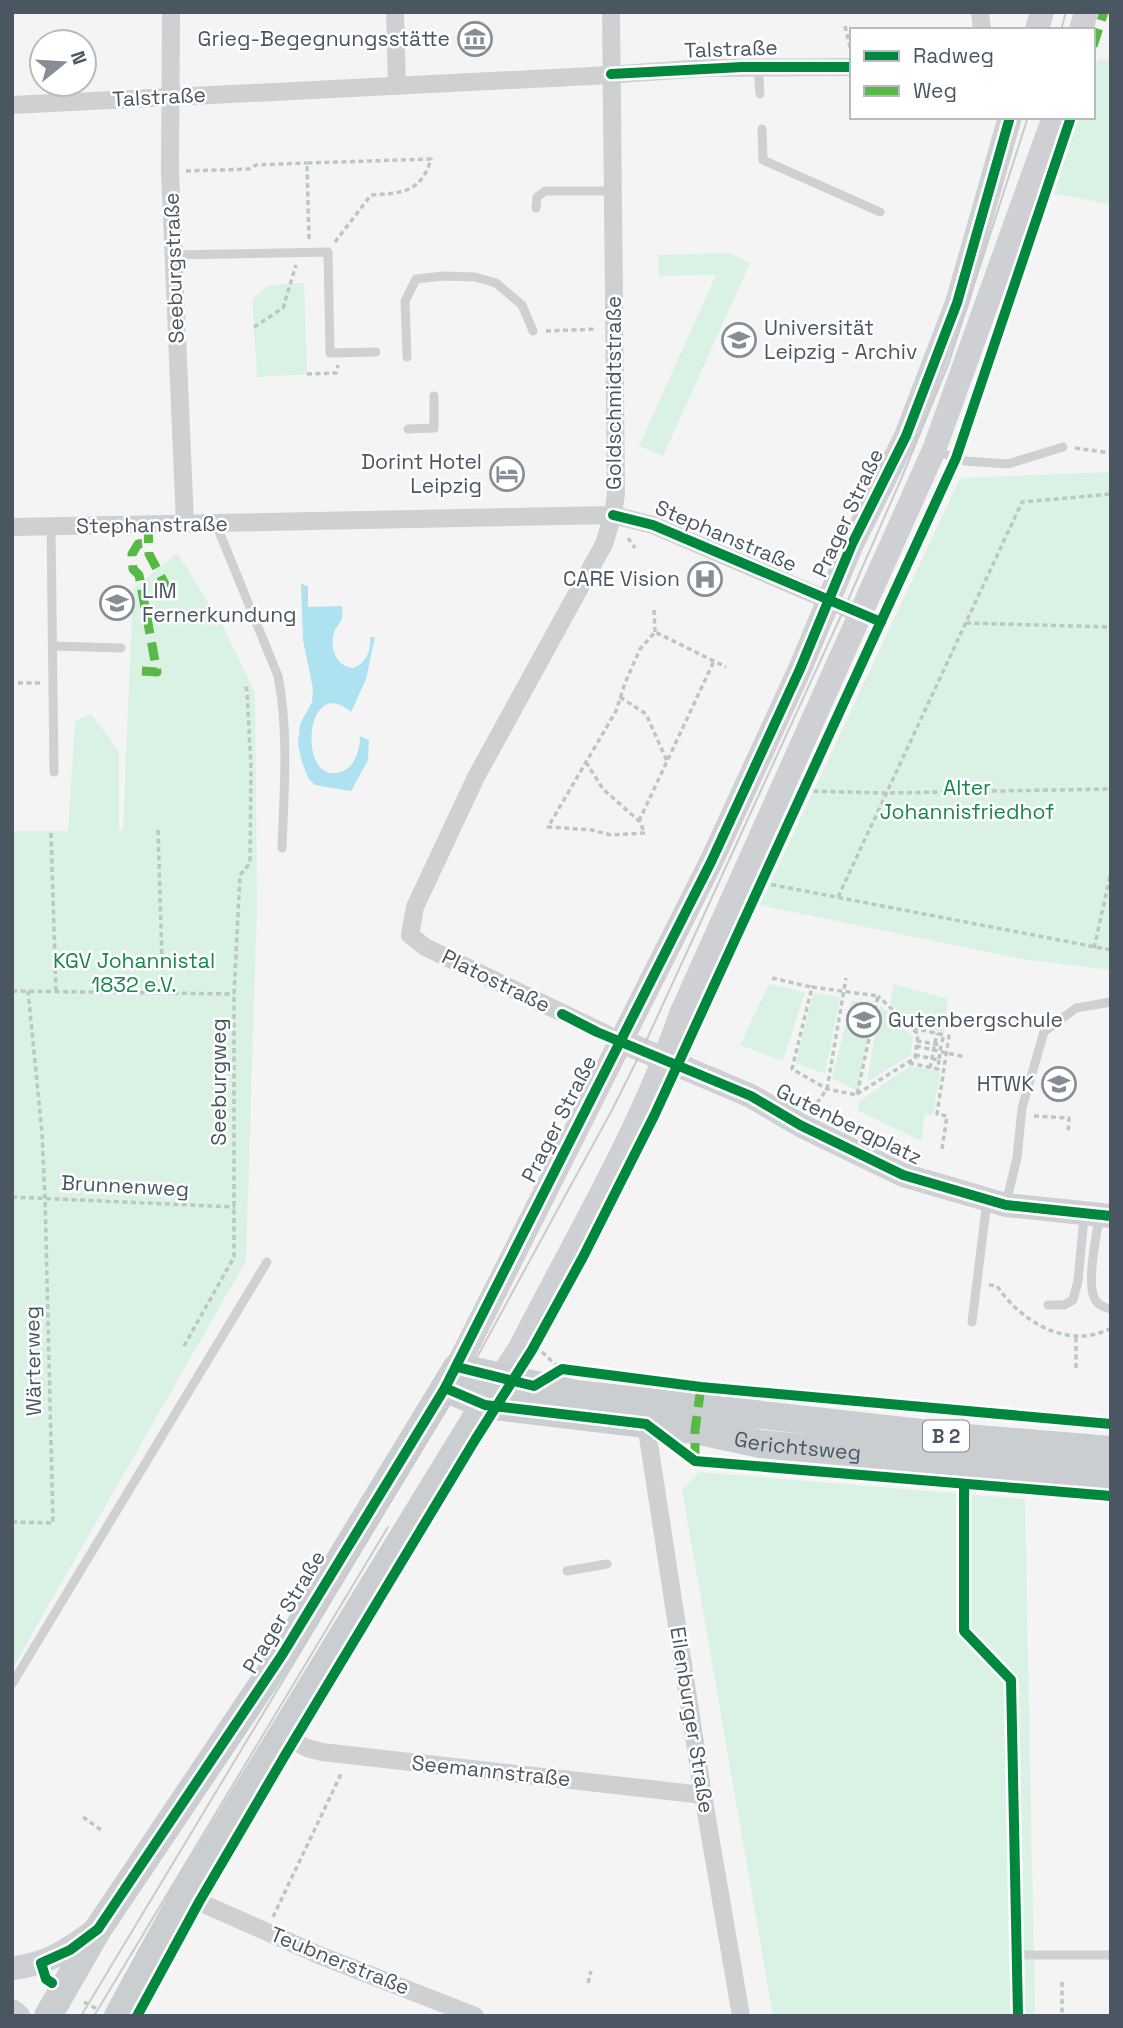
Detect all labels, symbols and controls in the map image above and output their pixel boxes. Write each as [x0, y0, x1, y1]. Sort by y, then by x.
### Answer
museum icon: Grieg-Begegnungsstätte [456, 20, 494, 58]
place label: Grieg-Begegnungsstätte [198, 25, 450, 52]
north arrow [28, 28, 98, 98]
legend [850, 28, 1095, 119]
street label: Talstraße [684, 33, 778, 64]
text: Radweg [913, 42, 994, 69]
text: N [65, 48, 93, 68]
text: Weg [913, 77, 957, 104]
street label: Talstraße [112, 81, 206, 112]
street label: Seeburgstraße [157, 192, 190, 344]
street label: Goldschmidtstraße [600, 296, 627, 490]
place label: Universität Leipzig - Archiv [764, 314, 917, 365]
school or university icon: Universität Leipzig - Archiv [720, 321, 758, 359]
street label: Prager Straße [806, 444, 889, 581]
place label: Dorint Hotel Leipzig [361, 448, 482, 499]
hotel icon: Dorint Hotel Leipzig [488, 455, 526, 493]
street label: Stephanstraße [651, 493, 801, 578]
street label: Stephanstraße [76, 510, 228, 539]
hospital icon: CARE Vision [686, 560, 724, 598]
place label: CARE Vision [563, 565, 680, 592]
place label: LIM Fernerkundung [142, 577, 297, 628]
school or university icon: LIM Fernerkundung [98, 584, 136, 622]
park label: Alter Johannisfriedhof [880, 774, 1054, 825]
street label: Platostraße [438, 943, 555, 1018]
park label: KGV Johannistal 1832 e.V. [53, 947, 215, 998]
school or university icon: Gutenbergschule [845, 1001, 883, 1039]
place label: Gutenbergschule [888, 1006, 1063, 1033]
street label: Seeburgweg [205, 1018, 232, 1146]
street label: Prager Straße [515, 1051, 602, 1187]
school or university icon: HTWK [1040, 1065, 1078, 1103]
place label: HTWK [977, 1070, 1034, 1097]
street label: Gutenbergplatz [772, 1077, 927, 1171]
street label: Brunnenweg [60, 1169, 190, 1202]
street label: Wärterweg [18, 1306, 47, 1416]
road number: B 2 [923, 1420, 969, 1452]
street label: Gerichtsweg [732, 1425, 862, 1466]
street label: Prager Straße [236, 1545, 331, 1678]
street label: Eilenburger Straße [664, 1625, 721, 1815]
street label: Seemannstraße [410, 1749, 572, 1792]
street label: Teubnerstraße [267, 1920, 414, 2001]

